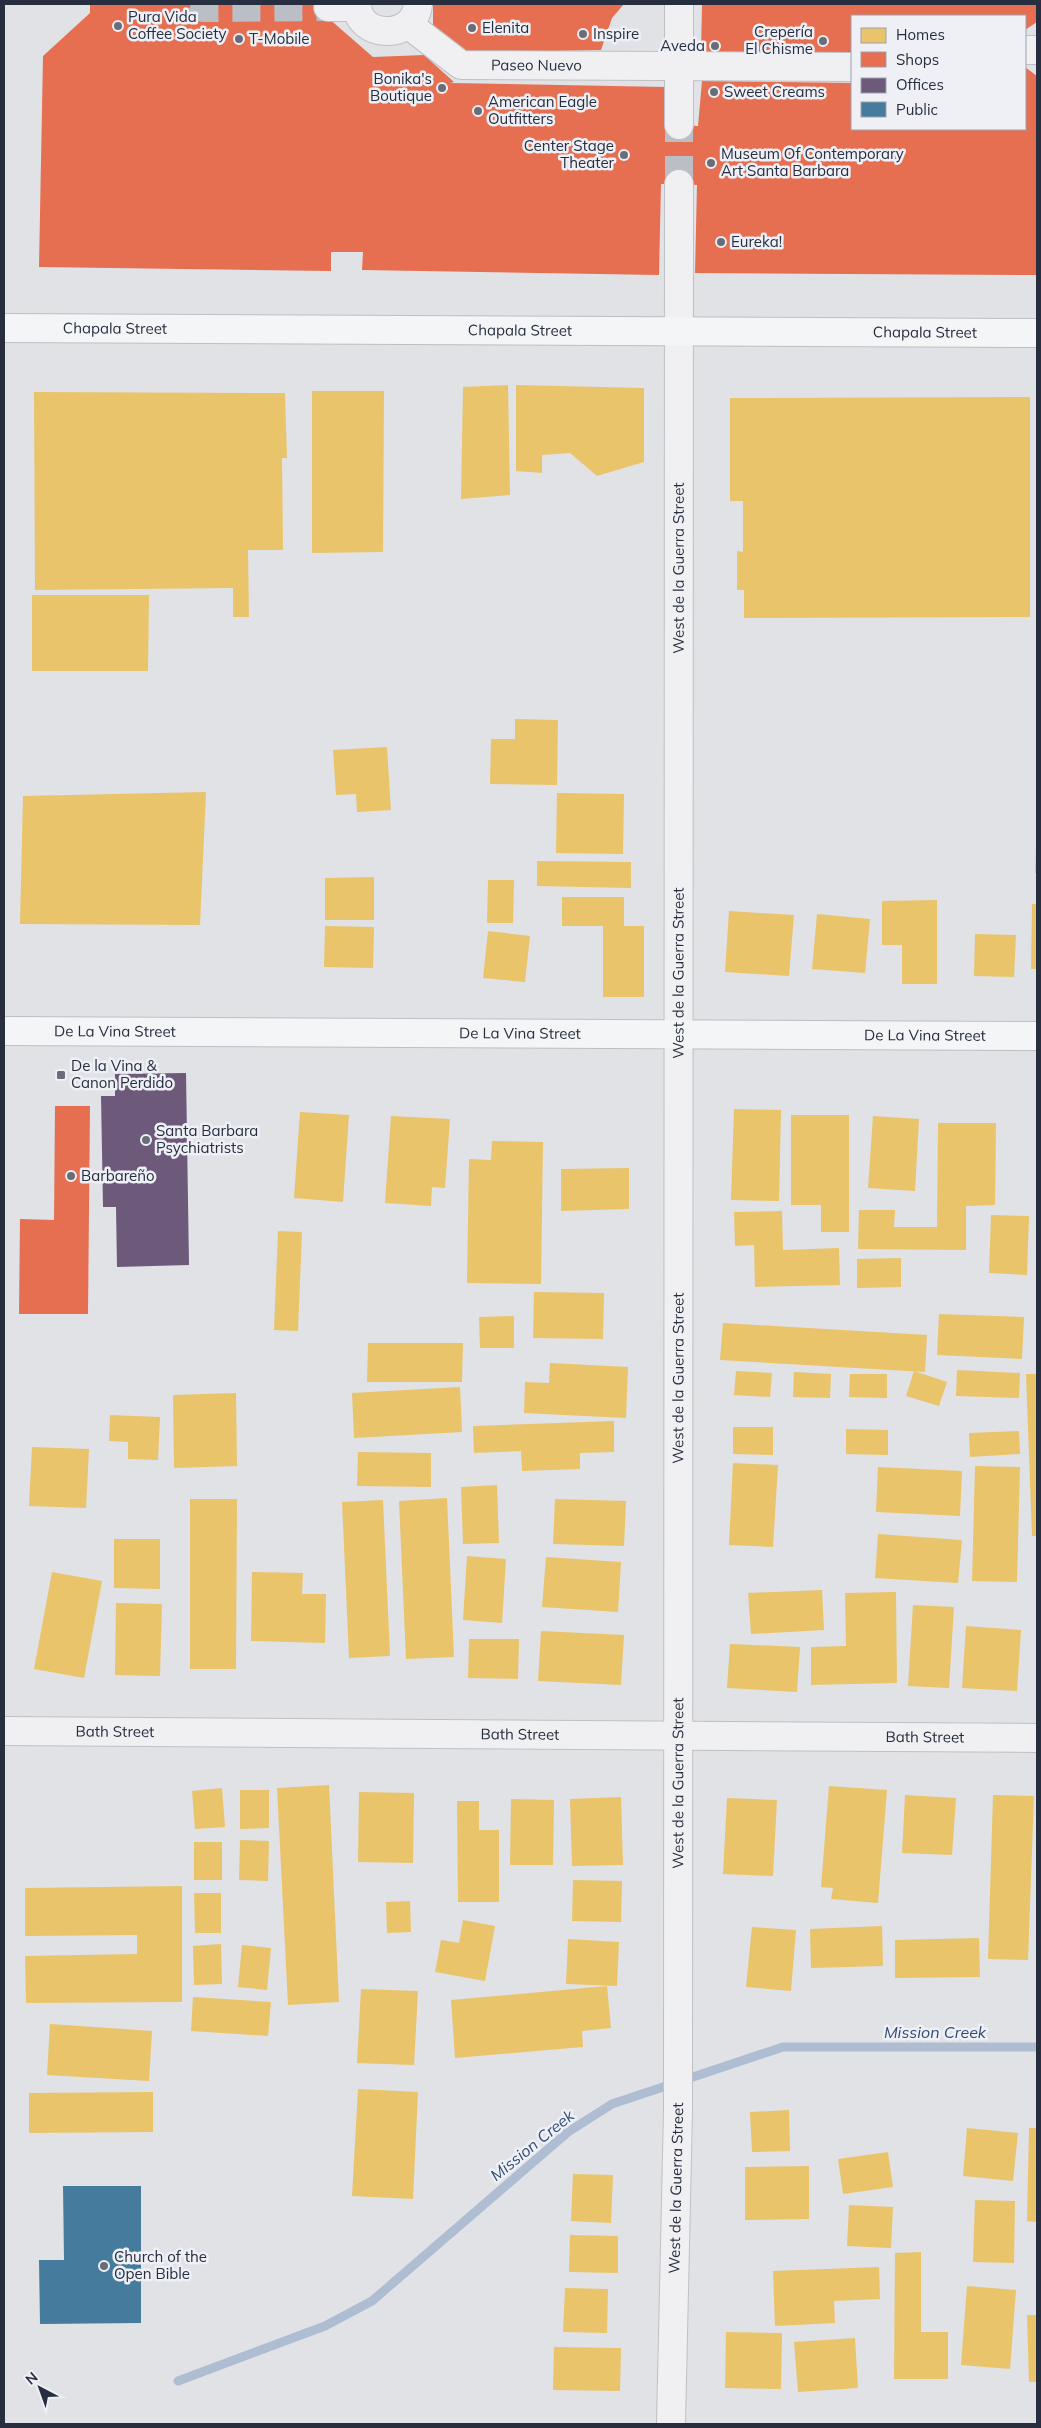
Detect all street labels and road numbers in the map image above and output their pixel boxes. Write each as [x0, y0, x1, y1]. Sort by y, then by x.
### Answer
street label: Paseo Nuevo [491, 55, 582, 75]
street label: Chapala Street [63, 318, 167, 338]
street label: Chapala Street [468, 320, 572, 340]
street label: Chapala Street [873, 322, 977, 342]
street label: West de la Guerra Street [669, 482, 688, 654]
street label: West de la Guerra Street [669, 887, 688, 1059]
street label: De La Vina Street [54, 1021, 176, 1041]
street label: De La Vina Street [459, 1023, 581, 1043]
street label: De La Vina Street [864, 1025, 986, 1045]
street label: West de la Guerra Street [668, 1292, 687, 1464]
street label: West de la Guerra Street [668, 1697, 687, 1869]
street label: Bath Street [76, 1721, 154, 1741]
street label: Bath Street [481, 1724, 559, 1744]
street label: Bath Street [886, 1727, 964, 1747]
street label: West de la Guerra Street [664, 2102, 687, 2274]

